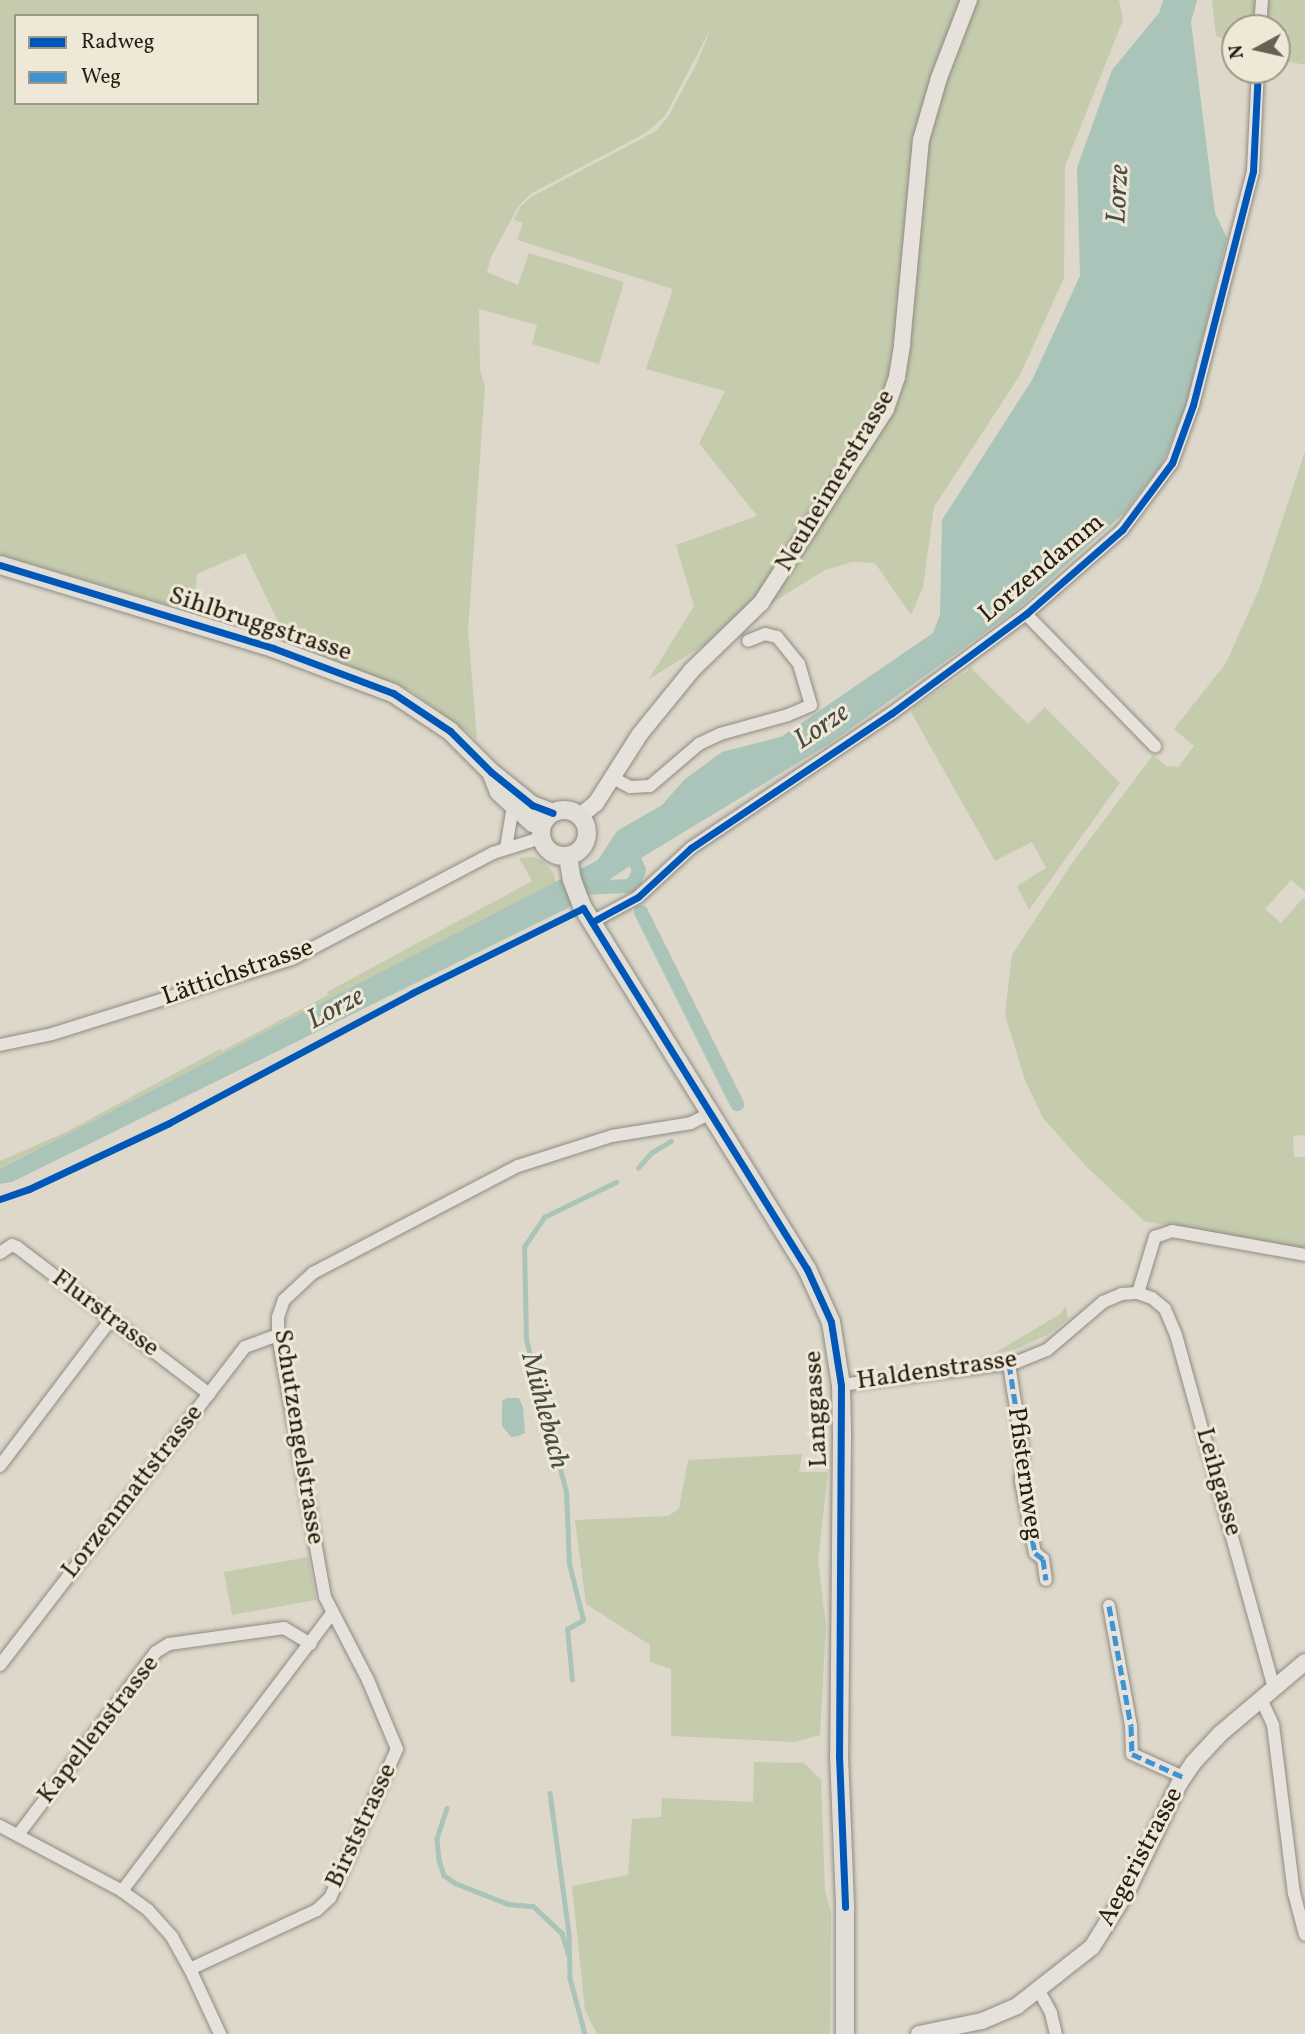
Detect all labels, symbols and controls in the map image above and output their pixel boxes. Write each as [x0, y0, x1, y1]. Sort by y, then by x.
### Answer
legend [14, 14, 259, 105]
north arrow [1221, 14, 1291, 84]
text: Radweg [81, 28, 154, 57]
text: N [1223, 43, 1251, 60]
text: Weg [81, 63, 121, 92]
water label: Lorze [1101, 164, 1137, 224]
street label: Neuheimerstrasse [769, 384, 903, 578]
street label: Lorzendamm [973, 508, 1111, 630]
street label: Sihlbruggstrasse [165, 581, 355, 669]
water label: Lorze [788, 696, 856, 758]
street label: Lättichstrasse [158, 933, 318, 1013]
water label: Lorze [302, 980, 370, 1038]
street label: Flurstrasse [45, 1263, 165, 1365]
street label: Schutzengelstrasse [266, 1327, 330, 1547]
street label: Haldenstrasse [855, 1344, 1019, 1398]
water label: Mühlebach [512, 1349, 576, 1473]
street label: Langgasse [798, 1350, 836, 1468]
street label: Lorzenmattstrasse [55, 1399, 211, 1585]
street label: Pfisternweg [999, 1405, 1049, 1543]
street label: Leihgasse [1188, 1424, 1248, 1540]
street label: Kapellenstrasse [31, 1650, 167, 1810]
street label: Birststrasse [320, 1759, 404, 1893]
street label: Aegeristrasse [1091, 1782, 1191, 1932]

